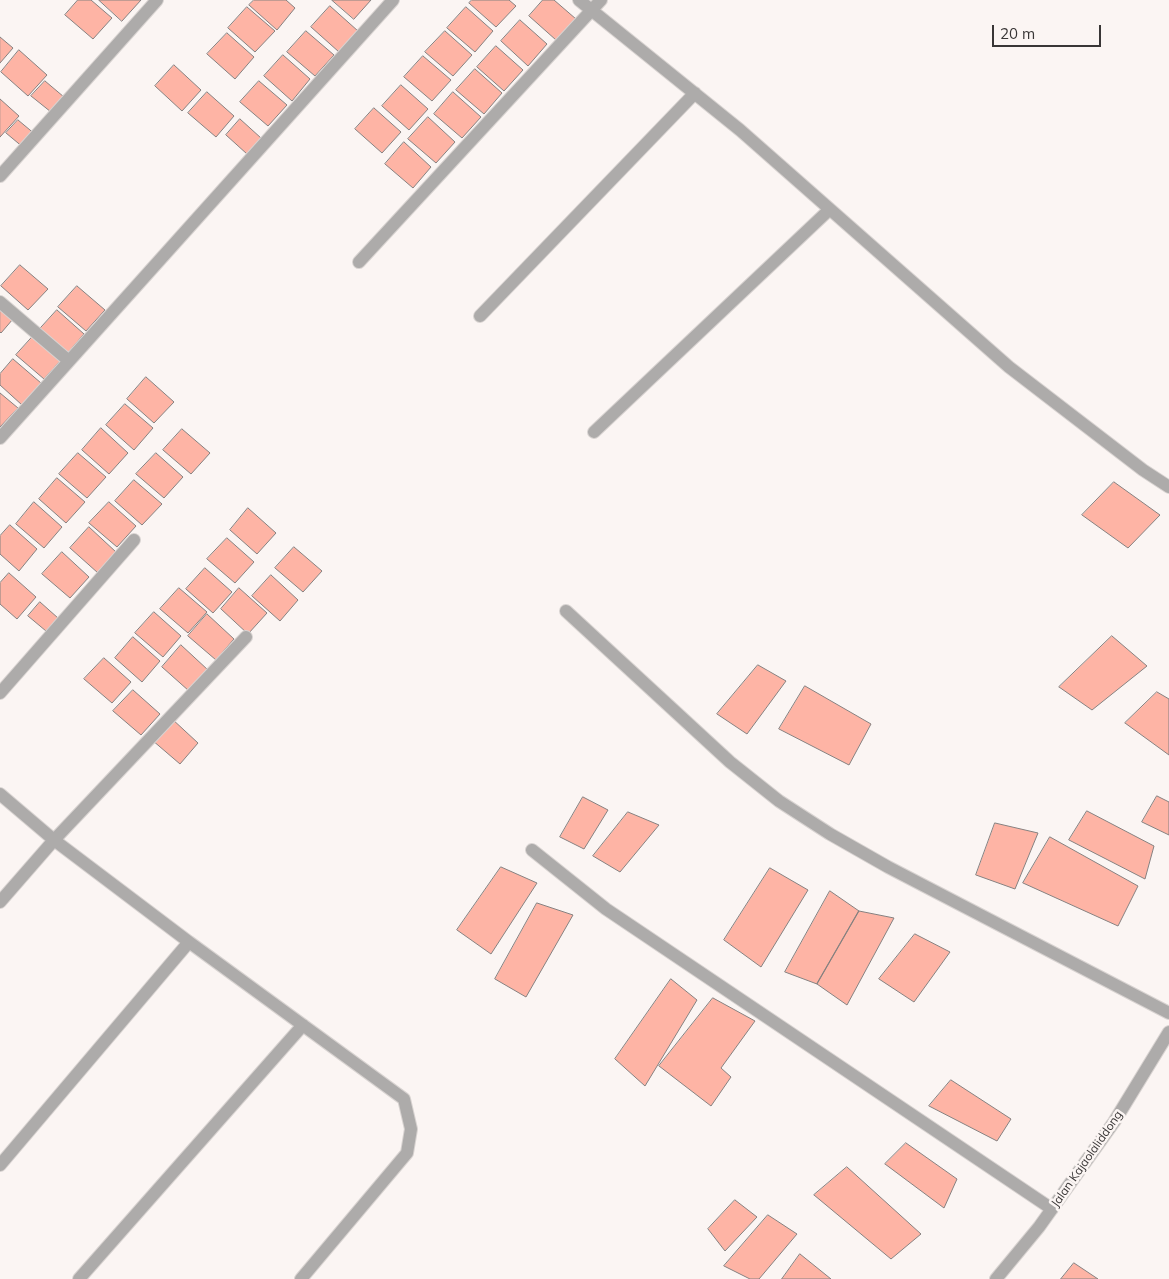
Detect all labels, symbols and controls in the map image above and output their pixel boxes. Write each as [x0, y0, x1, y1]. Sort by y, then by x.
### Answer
scale bar [994, 15, 1103, 47]
text: 20 m [1000, 24, 1035, 43]
street label: Jalan Kajaolaliddong [1048, 1108, 1126, 1210]

